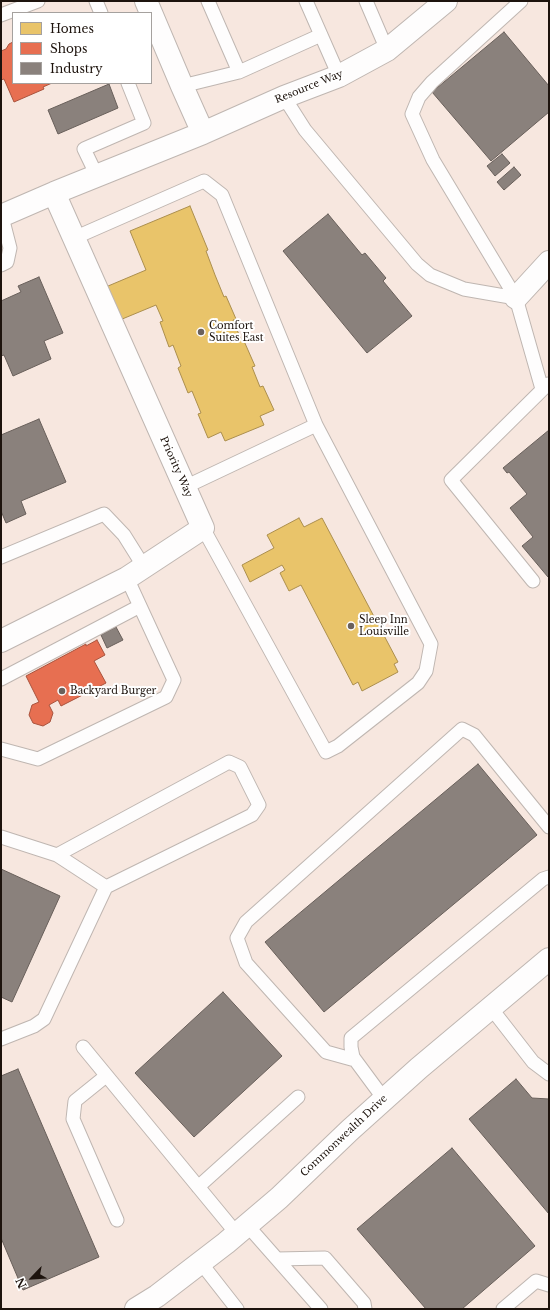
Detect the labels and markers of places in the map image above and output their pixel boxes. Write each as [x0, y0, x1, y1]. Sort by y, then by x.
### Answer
place label: Comfort Suites East [209, 320, 264, 344]
marker: Comfort Suites East [196, 327, 206, 337]
place label: Sleep Inn Louisville [359, 614, 409, 638]
marker: Sleep Inn Louisville [346, 621, 356, 631]
place label: Backyard Burger [70, 685, 156, 697]
marker: Backyard Burger [57, 686, 67, 696]

